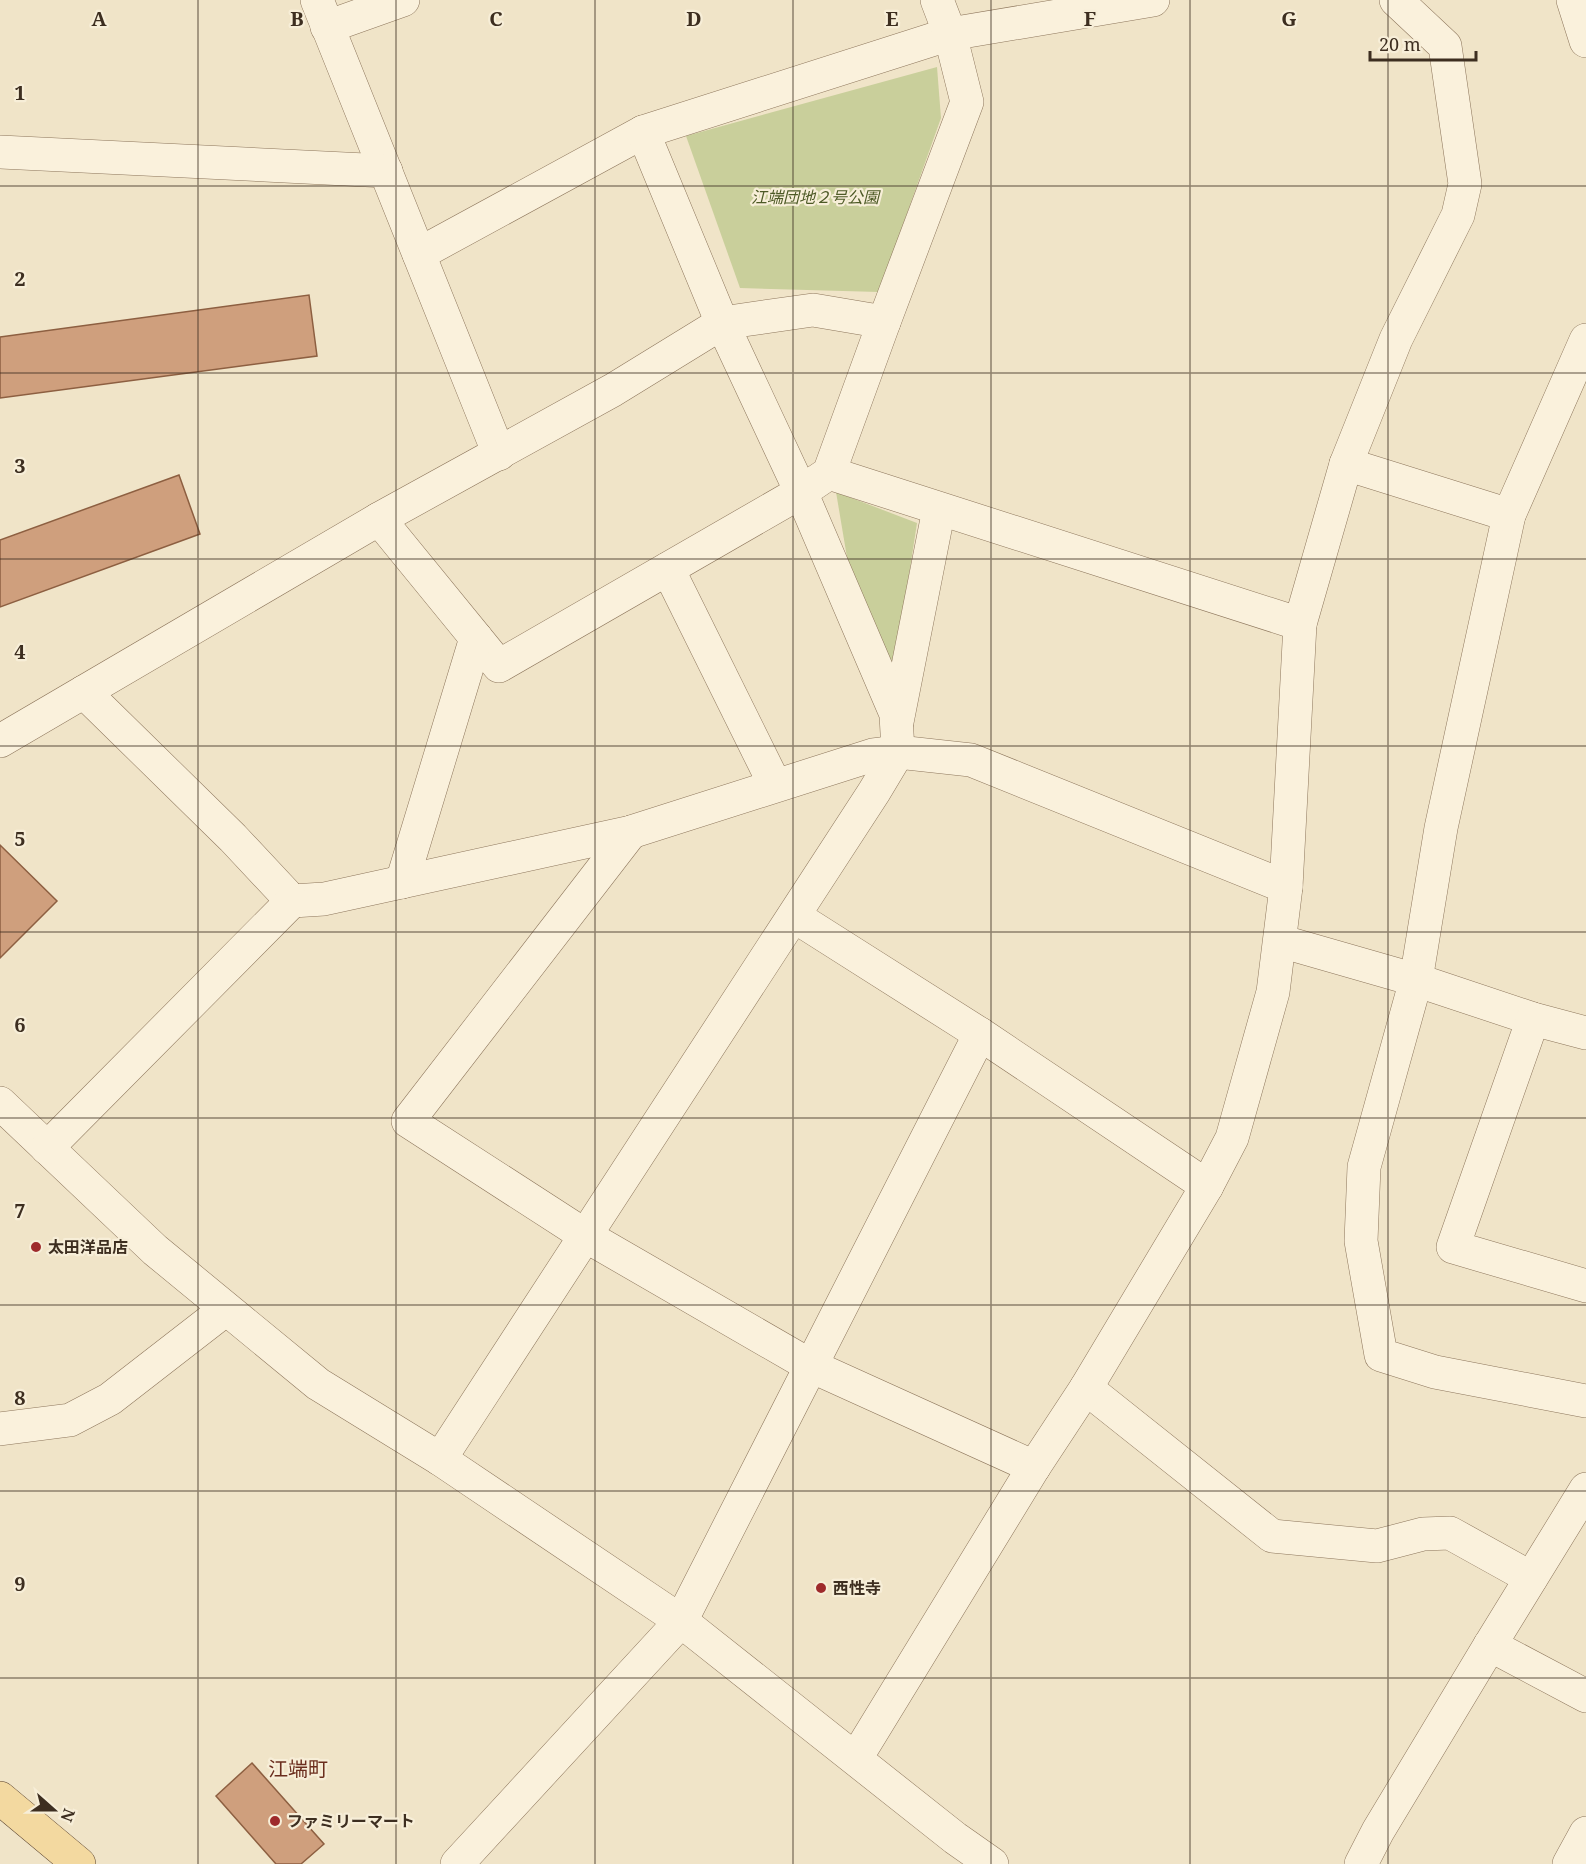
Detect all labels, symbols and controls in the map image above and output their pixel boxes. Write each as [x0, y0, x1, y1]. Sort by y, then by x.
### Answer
text: A [91, 5, 107, 32]
text: B [290, 5, 304, 32]
text: C [489, 5, 503, 32]
text: D [686, 5, 702, 32]
text: E [885, 5, 899, 32]
text: F [1084, 5, 1096, 32]
text: G [1281, 5, 1297, 32]
scale bar [1370, 24, 1476, 62]
text: 20 m [1379, 32, 1421, 56]
text: 1 [14, 79, 26, 106]
park label: 江端団地２号公園 [751, 186, 881, 208]
text: 2 [14, 265, 26, 292]
text: 3 [14, 452, 26, 479]
text: 4 [14, 638, 26, 665]
text: 5 [14, 825, 26, 852]
text: 6 [14, 1011, 26, 1038]
text: 7 [14, 1197, 26, 1224]
place label: 太田洋品店 [48, 1236, 128, 1258]
marker: 太田洋品店 [29, 1240, 43, 1254]
text: 8 [14, 1384, 26, 1411]
text: 9 [14, 1570, 26, 1597]
place label: 西性寺 [833, 1577, 881, 1599]
marker: 西性寺 [814, 1581, 828, 1595]
district label: 江端町 [268, 1755, 328, 1782]
north arrow [24, 1780, 84, 1840]
text: N [55, 1806, 81, 1826]
place label: ファミリーマート [287, 1810, 415, 1832]
marker: ファミリーマート [268, 1814, 282, 1828]

